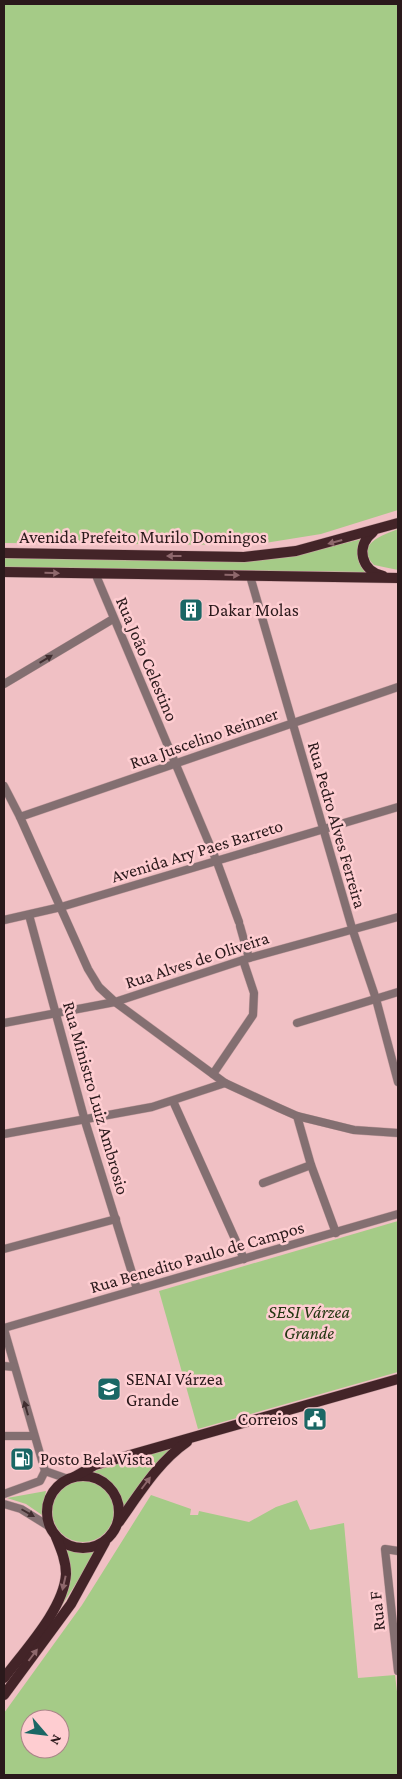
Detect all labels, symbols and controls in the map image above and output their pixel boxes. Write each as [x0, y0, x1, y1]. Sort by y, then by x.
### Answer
street label: Avenida Prefeito Murilo Domingos [19, 527, 267, 547]
one-way arrow [327, 538, 342, 546]
one-way arrow [166, 552, 182, 560]
one-way arrow [45, 569, 61, 577]
one-way arrow [225, 572, 241, 580]
street label: Rua João Celestino [112, 594, 182, 724]
building icon: Dakar Molas [178, 597, 204, 623]
place label: Dakar Molas [208, 600, 299, 620]
one-way arrow [39, 654, 52, 663]
street label: Rua Juscelino Reinner [127, 703, 281, 773]
street label: Rua Pedro Alves Ferreira [304, 739, 370, 911]
street label: Avenida Ary Paes Barreto [109, 815, 285, 887]
street label: Rua Alves de Oliveira [123, 927, 271, 993]
street label: Rua Ministro Luiz Ambrosio [59, 999, 133, 1197]
street label: Rua Benedito Paulo de Campos [88, 1217, 306, 1297]
park label: SESI Várzea Grande [268, 1302, 350, 1343]
place label: SENAI Várzea Grande [126, 1369, 223, 1410]
school or university icon: SENAI Várzea Grande [96, 1376, 122, 1402]
one-way arrow [22, 1400, 30, 1415]
public building icon: Correios [302, 1406, 328, 1432]
place label: Correios [238, 1409, 298, 1429]
fuel station icon: Posto Bela Vista [9, 1446, 35, 1472]
place label: Posto Bela Vista [40, 1449, 153, 1469]
one-way arrow [141, 1476, 151, 1490]
one-way arrow [21, 1508, 35, 1517]
one-way arrow [59, 1575, 67, 1591]
street label: Rua F [365, 1590, 389, 1632]
one-way arrow [28, 1649, 38, 1662]
north arrow [20, 1709, 70, 1759]
text: N [47, 1732, 66, 1748]

